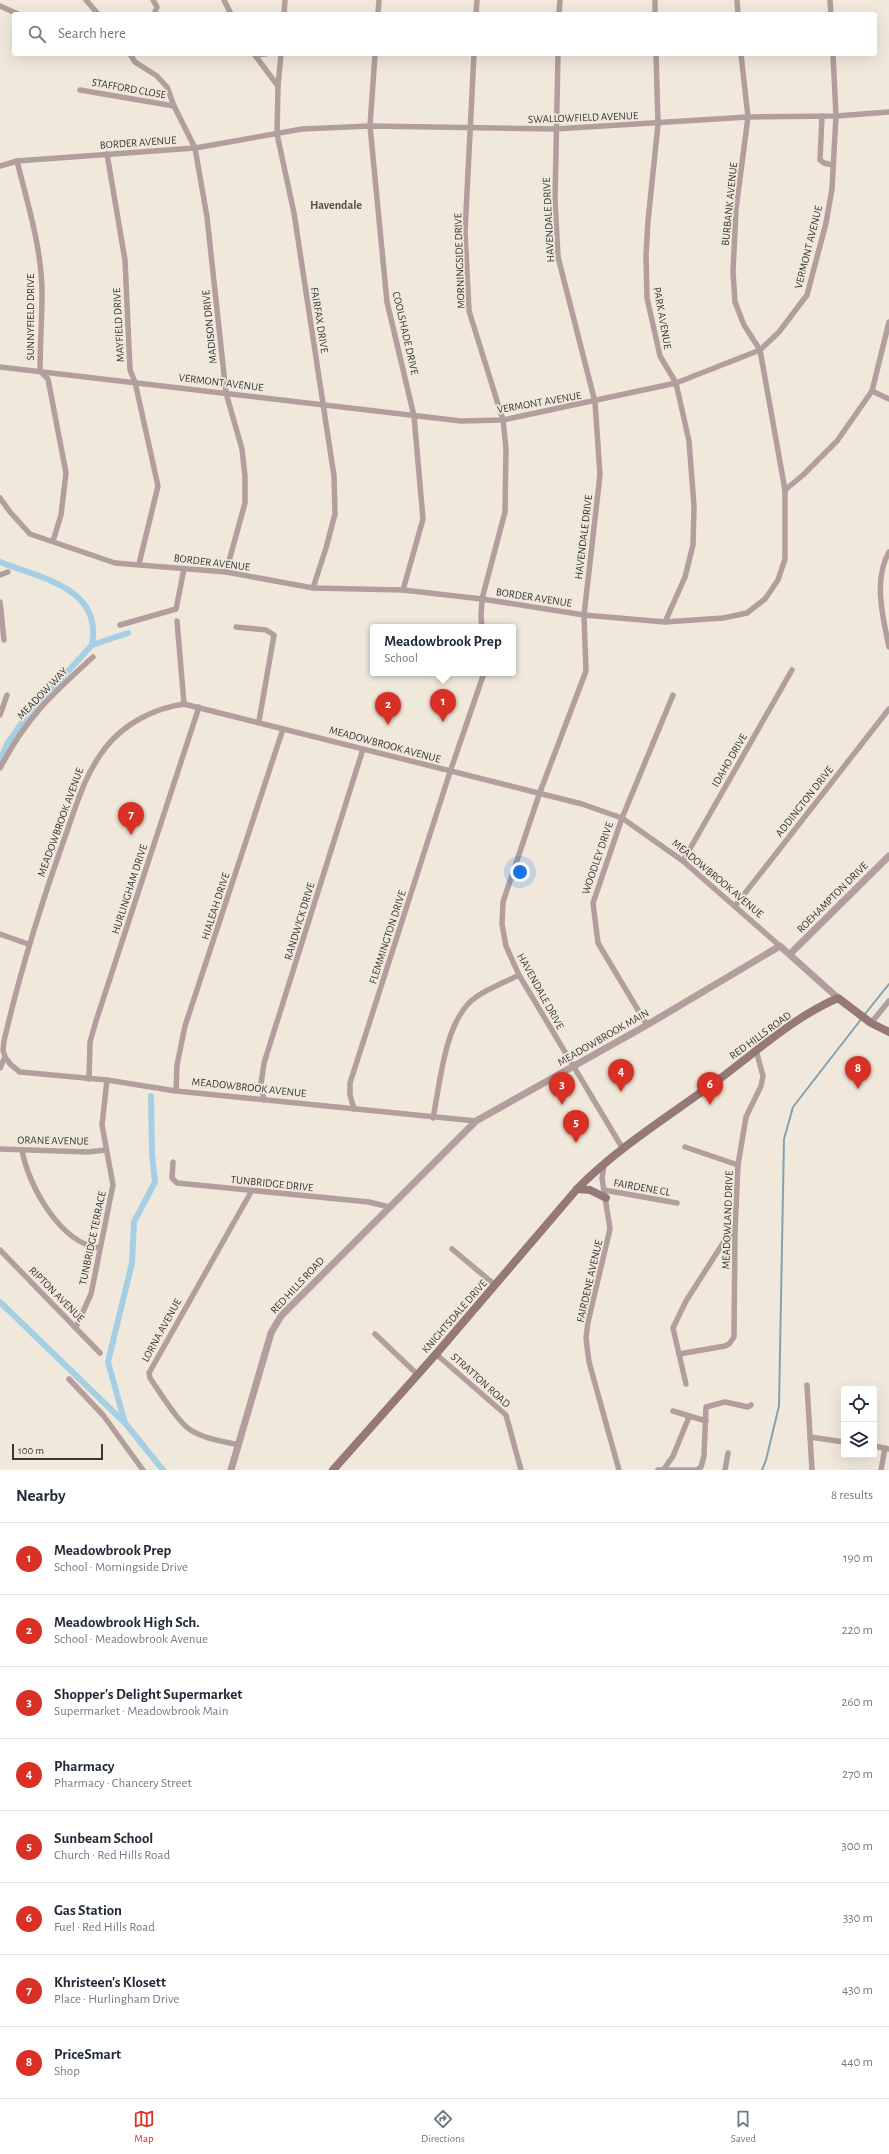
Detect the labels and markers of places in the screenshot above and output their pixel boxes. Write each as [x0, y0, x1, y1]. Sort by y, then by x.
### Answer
pin: 1 [430, 689, 456, 722]
pin: 2 [375, 692, 401, 725]
pin: 7 [118, 802, 144, 835]
pin: 8 [845, 1056, 871, 1089]
pin: 4 [608, 1059, 634, 1092]
pin: 3 [549, 1072, 575, 1105]
pin: 6 [697, 1072, 723, 1105]
pin: 5 [563, 1110, 589, 1143]

